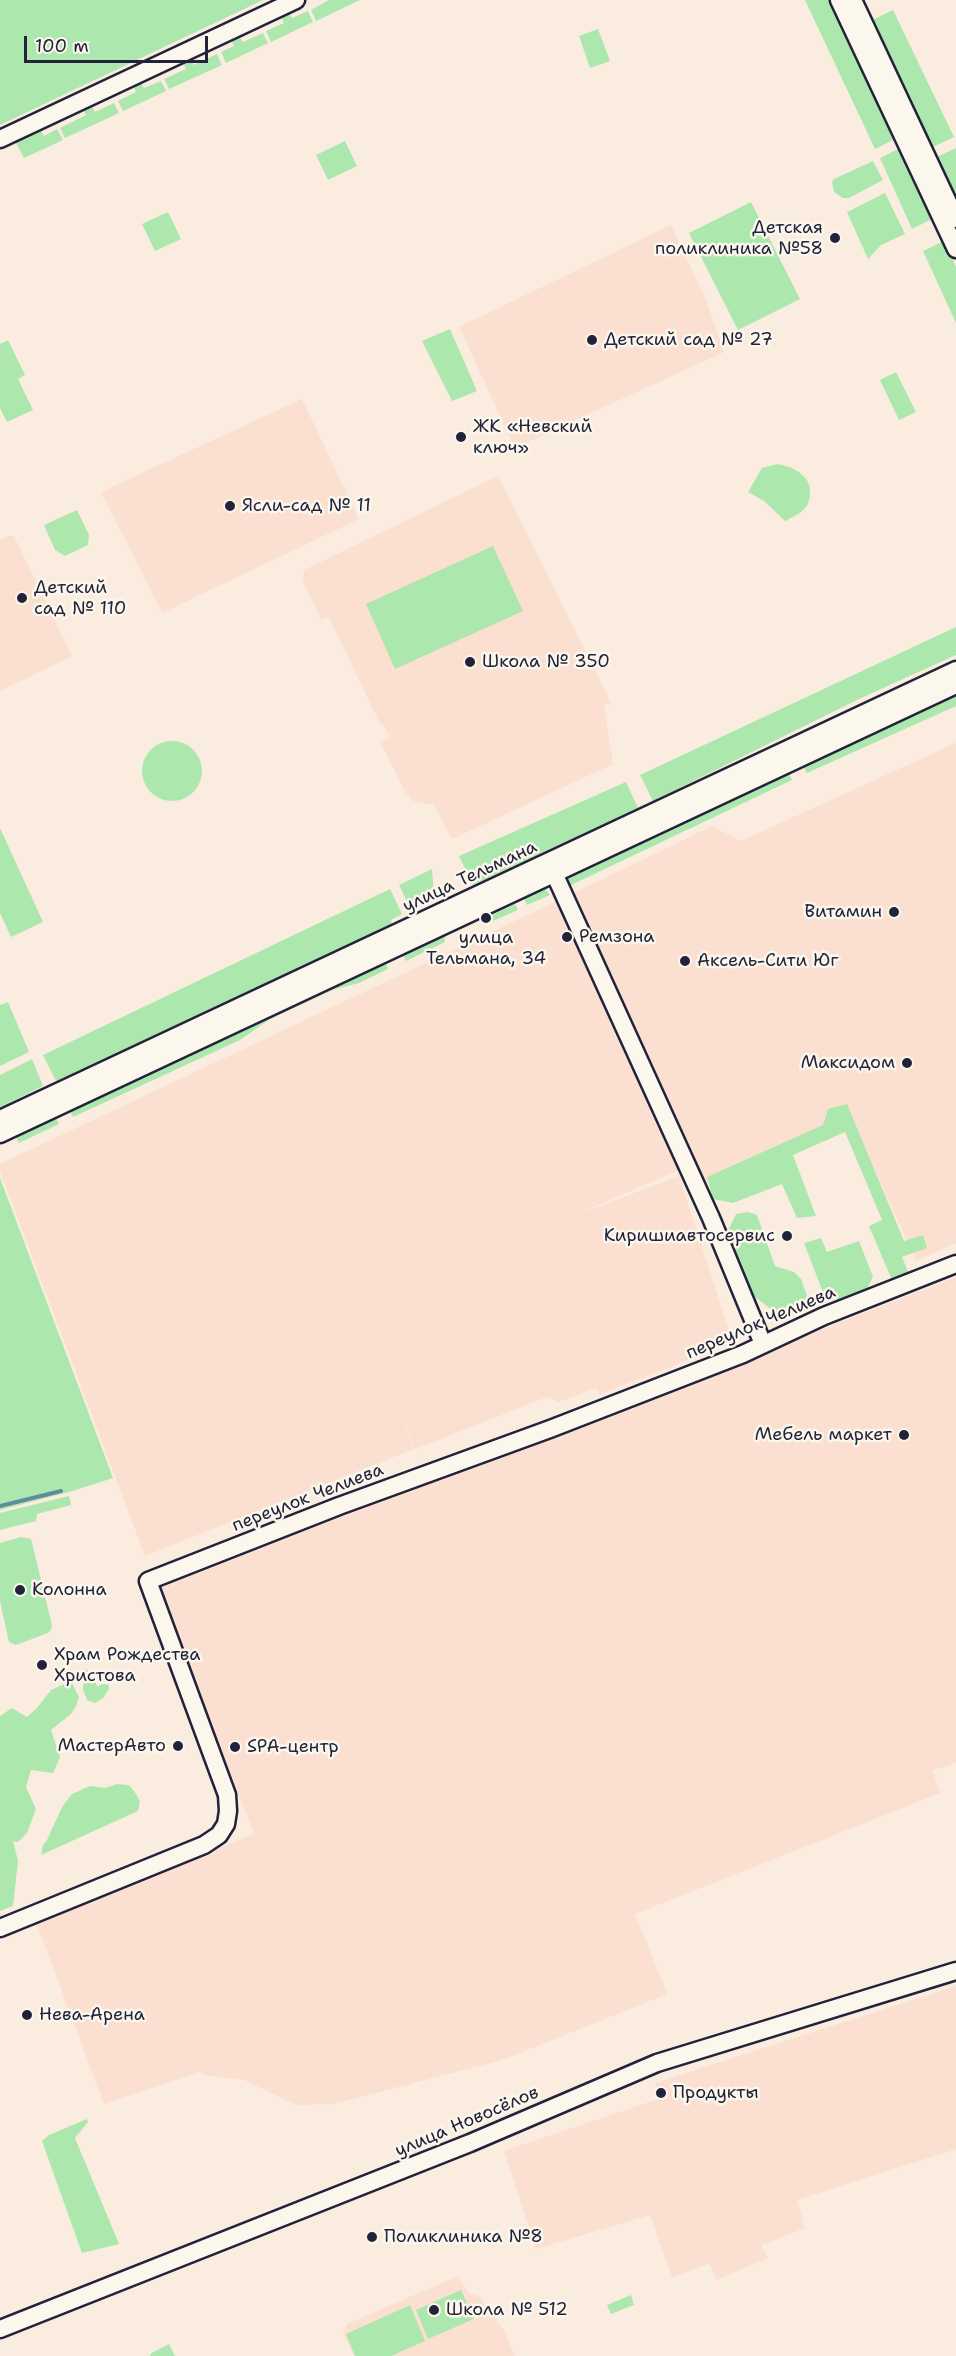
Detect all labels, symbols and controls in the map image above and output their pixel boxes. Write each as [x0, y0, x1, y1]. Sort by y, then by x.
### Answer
scale bar [27, 24, 212, 62]
text: 100 m [35, 34, 89, 58]
place label: Детская поликлиника №58 [655, 217, 823, 260]
marker: Детская поликлиника №58 [828, 231, 842, 245]
place label: Детский сад № 27 [604, 329, 773, 351]
marker: Детский сад № 27 [585, 333, 599, 347]
place label: ЖК «Невский ключ» [473, 416, 592, 458]
marker: ЖК «Невский ключ» [454, 430, 468, 444]
place label: Ясли-сад № 11 [242, 495, 371, 517]
marker: Ясли-сад № 11 [223, 499, 237, 513]
place label: Детский сад № 110 [34, 577, 126, 620]
marker: Детский сад № 110 [15, 591, 29, 605]
place label: Школа № 350 [482, 651, 610, 673]
marker: Школа № 350 [463, 655, 477, 669]
street label: улица Тельмана [400, 836, 540, 918]
place label: Витамин [805, 901, 882, 923]
marker: Витамин [887, 905, 901, 919]
marker: улица Тельмана, 34 [479, 911, 493, 925]
place label: Ремзона [579, 926, 655, 948]
place label: улица Тельмана, 34 [426, 927, 546, 970]
marker: Ремзона [560, 930, 574, 944]
place label: Аксель-Сити Юг [697, 950, 838, 972]
marker: Аксель-Сити Юг [678, 954, 692, 968]
place label: Максидом [801, 1052, 895, 1074]
marker: Максидом [900, 1056, 914, 1070]
place label: Киришиавтосервис [604, 1225, 775, 1247]
marker: Киришиавтосервис [780, 1229, 794, 1243]
street label: переулок Челиева [683, 1282, 839, 1364]
place label: Мебель маркет [755, 1424, 892, 1446]
marker: Мебель маркет [897, 1428, 911, 1442]
street label: переулок Челиева [229, 1459, 387, 1537]
place label: Колонна [32, 1579, 107, 1601]
marker: Колонна [13, 1583, 27, 1597]
place label: Храм Рождества Христова [54, 1644, 201, 1686]
marker: Храм Рождества Христова [35, 1658, 49, 1672]
place label: МастерАвто [58, 1735, 166, 1757]
place label: SPA-центр [247, 1736, 339, 1758]
marker: МастерАвто [171, 1739, 185, 1753]
marker: SPA-центр [228, 1740, 242, 1754]
place label: Нева-Арена [39, 2004, 145, 2026]
marker: Нева-Арена [20, 2008, 34, 2022]
street label: улица Новосёлов [392, 2082, 542, 2162]
place label: Продукты [673, 2082, 759, 2104]
marker: Продукты [654, 2086, 668, 2100]
place label: Поликлиника №8 [384, 2226, 543, 2248]
marker: Поликлиника №8 [365, 2230, 379, 2244]
place label: Школа № 512 [446, 2299, 568, 2321]
marker: Школа № 512 [427, 2303, 441, 2317]

